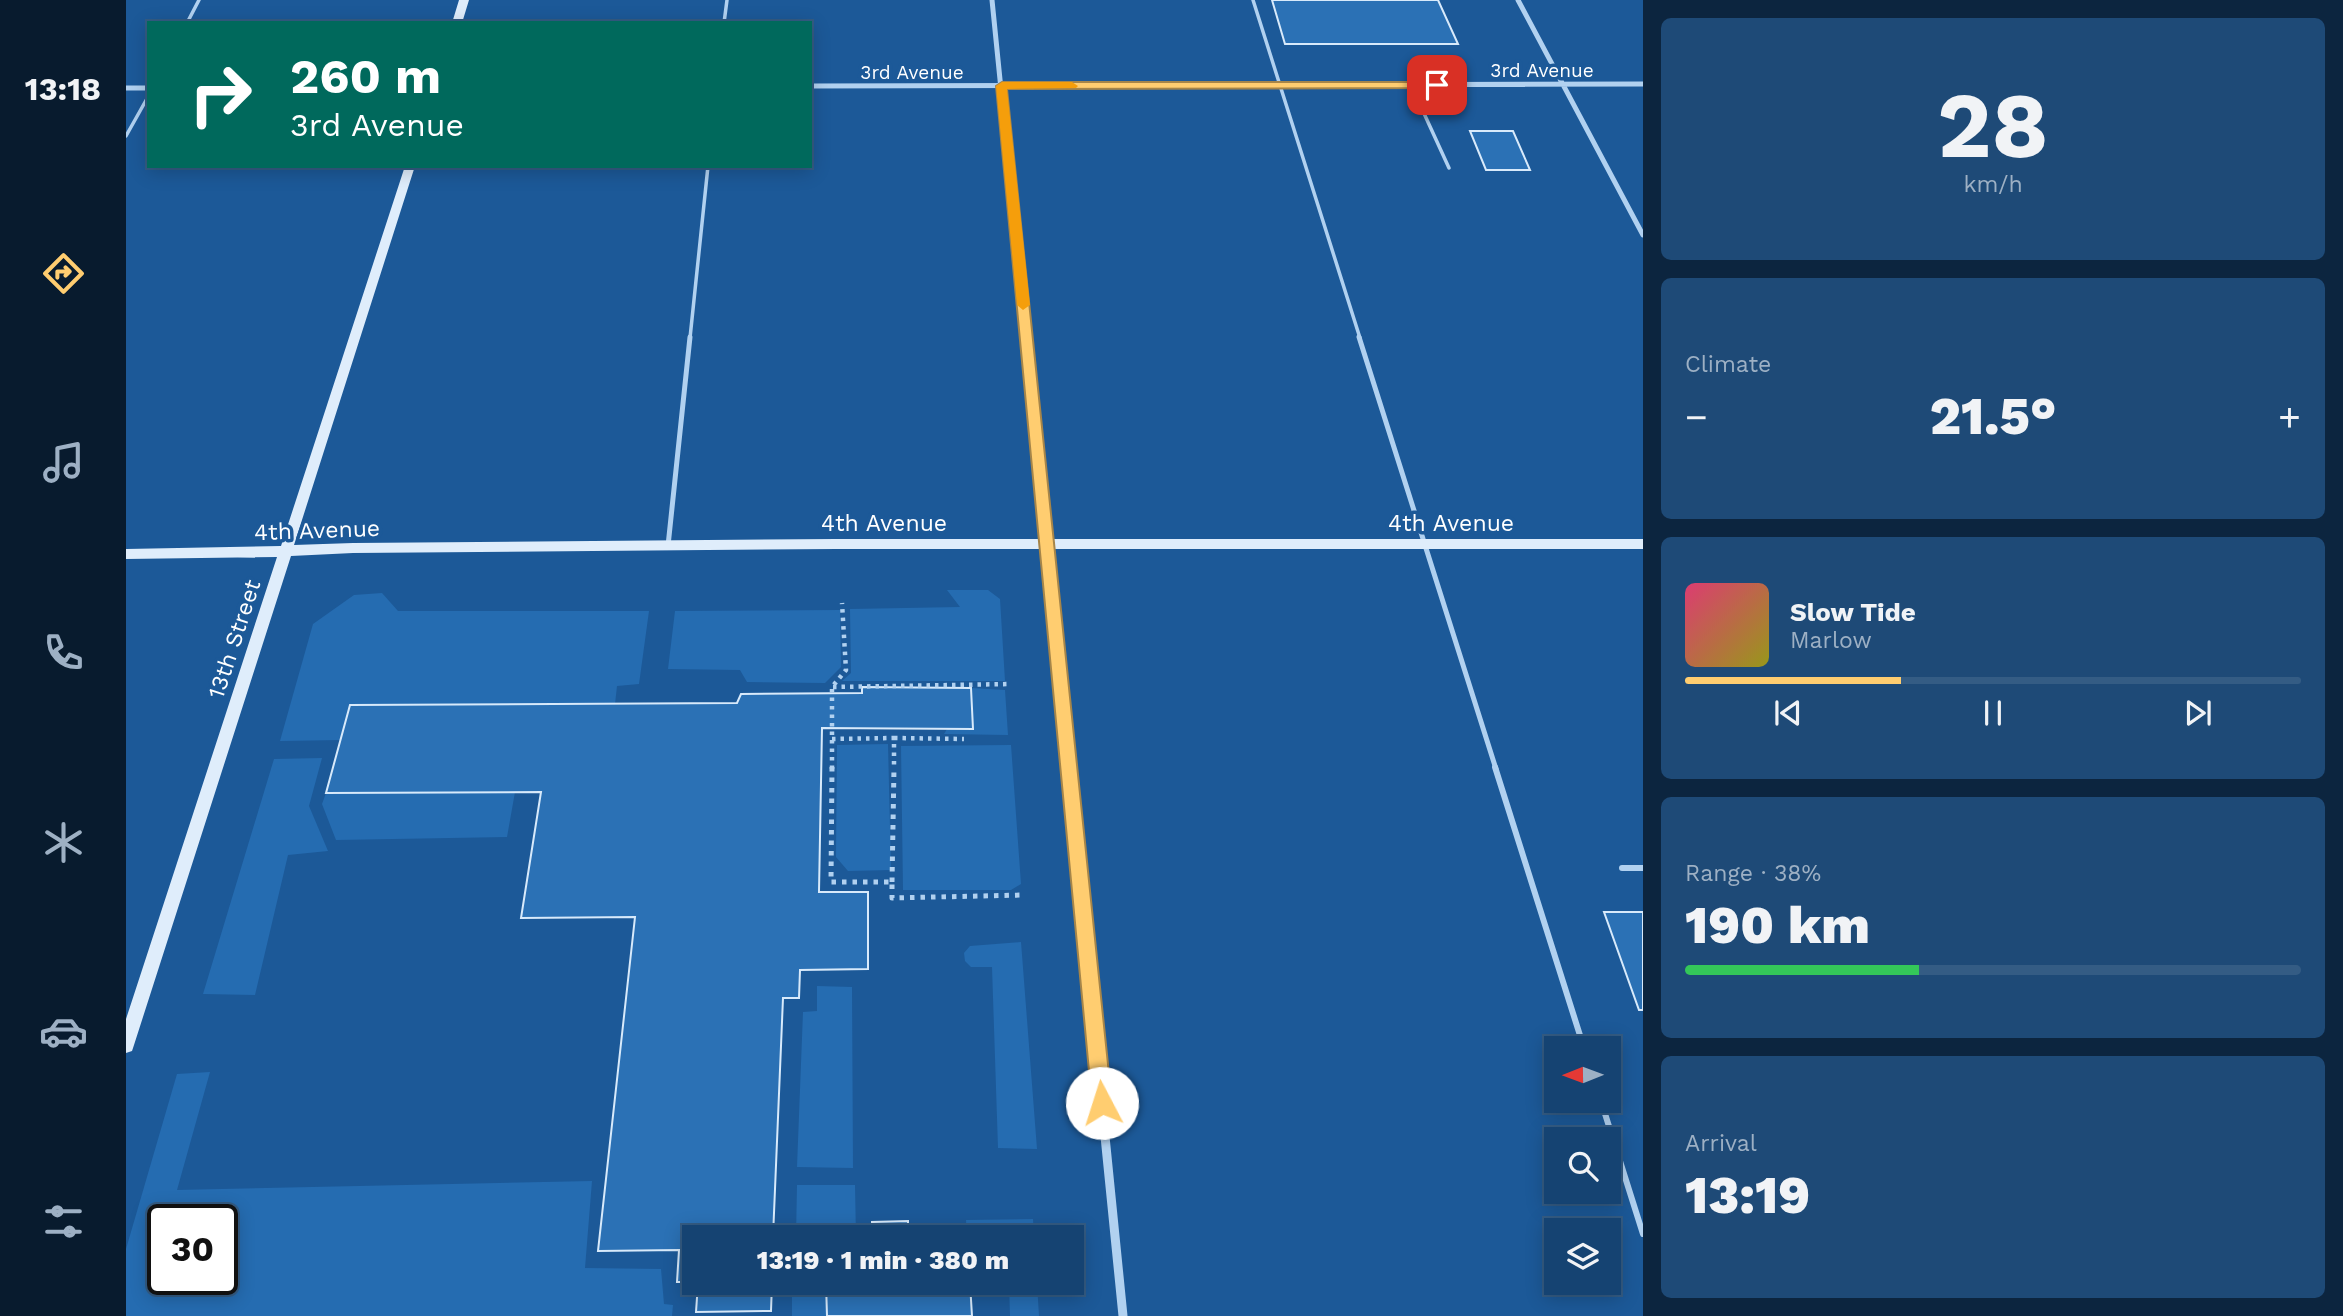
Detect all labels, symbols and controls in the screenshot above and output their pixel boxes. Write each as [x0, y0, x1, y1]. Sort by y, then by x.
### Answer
text: 260 m [290, 47, 441, 105]
icon: right [175, 49, 266, 140]
pin [1407, 55, 1467, 115]
street label: 3rd Avenue [1490, 59, 1594, 82]
street label: 3rd Avenue [860, 61, 964, 84]
icon: arrive [1418, 66, 1456, 104]
text: 13:18 [25, 70, 101, 108]
text: 28 [1937, 72, 2049, 179]
text: 3rd Avenue [290, 106, 464, 144]
text: km/h [1963, 171, 2023, 198]
icon: directions [39, 249, 88, 298]
text: Climate [1685, 351, 1771, 378]
text: 21.5° [1930, 386, 2056, 447]
text: − [1685, 395, 1708, 439]
text: + [2278, 395, 2301, 439]
icon: music [39, 438, 88, 487]
street label: 4th Avenue [821, 510, 947, 537]
street label: 4th Avenue [1388, 510, 1514, 537]
street label: 4th Avenue [253, 515, 381, 546]
street label: 13th Street [203, 576, 266, 702]
text: Slow Tide [1790, 597, 1916, 627]
text: Marlow [1790, 627, 1872, 654]
icon: phone [39, 628, 88, 677]
icon: previous [1769, 694, 1807, 732]
icon: pause [1974, 694, 2012, 732]
icon: next [2179, 694, 2217, 732]
icon: climate [39, 818, 88, 867]
text: Range · 38% [1685, 860, 1821, 887]
text: 190 km [1685, 895, 1870, 956]
icon: car [39, 1007, 88, 1056]
north arrow [1544, 1036, 1620, 1113]
map controls [1544, 1036, 1621, 1295]
position arrow [1065, 1066, 1139, 1140]
button: search [1544, 1127, 1621, 1204]
text: Arrival [1685, 1130, 1757, 1157]
text: 13:19 [1685, 1165, 1810, 1226]
icon: filters [39, 1197, 88, 1246]
speed limit sign: 30 [147, 1204, 238, 1295]
button: layers [1544, 1218, 1621, 1295]
text: 13:19 · 1 min · 380 m [757, 1245, 1009, 1275]

